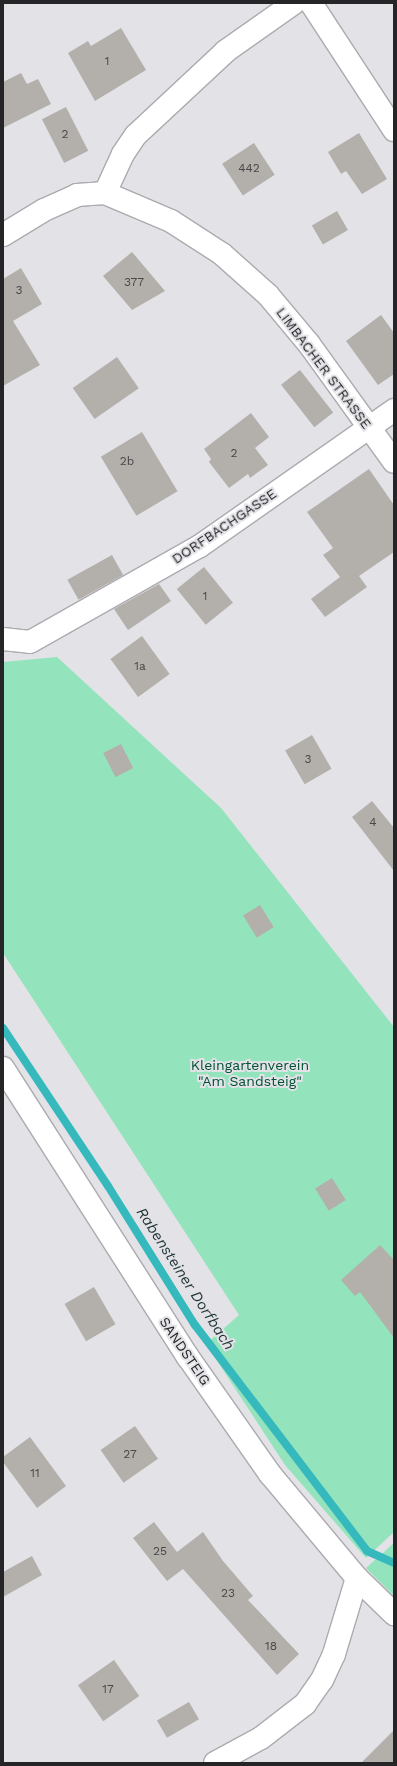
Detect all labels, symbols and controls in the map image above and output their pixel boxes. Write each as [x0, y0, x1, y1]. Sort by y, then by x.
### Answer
house number: 1 [105, 55, 109, 69]
house number: 2 [62, 128, 68, 142]
house number: 442 [238, 162, 260, 176]
house number: 377 [124, 276, 144, 290]
house number: 3 [16, 284, 22, 298]
street label: LIMBACHER STRASSE [273, 304, 375, 432]
house number: 2 [231, 447, 237, 461]
house number: 2b [120, 455, 134, 469]
street label: DORFBACHGASSE [169, 485, 279, 567]
house number: 1 [203, 590, 207, 604]
house number: 1a [134, 660, 146, 674]
house number: 3 [305, 753, 311, 767]
house number: 4 [369, 816, 377, 830]
park label: Kleingartenverein "Am Sandsteig" [191, 1057, 309, 1090]
water label: Rabensteiner Dorfbach [132, 1204, 238, 1354]
street label: SANDSTEIG [156, 1314, 214, 1388]
house number: 27 [123, 1448, 137, 1462]
house number: 11 [30, 1467, 40, 1481]
house number: 25 [153, 1545, 167, 1559]
house number: 23 [221, 1587, 235, 1601]
house number: 18 [265, 1640, 277, 1654]
house number: 17 [102, 1683, 114, 1697]

